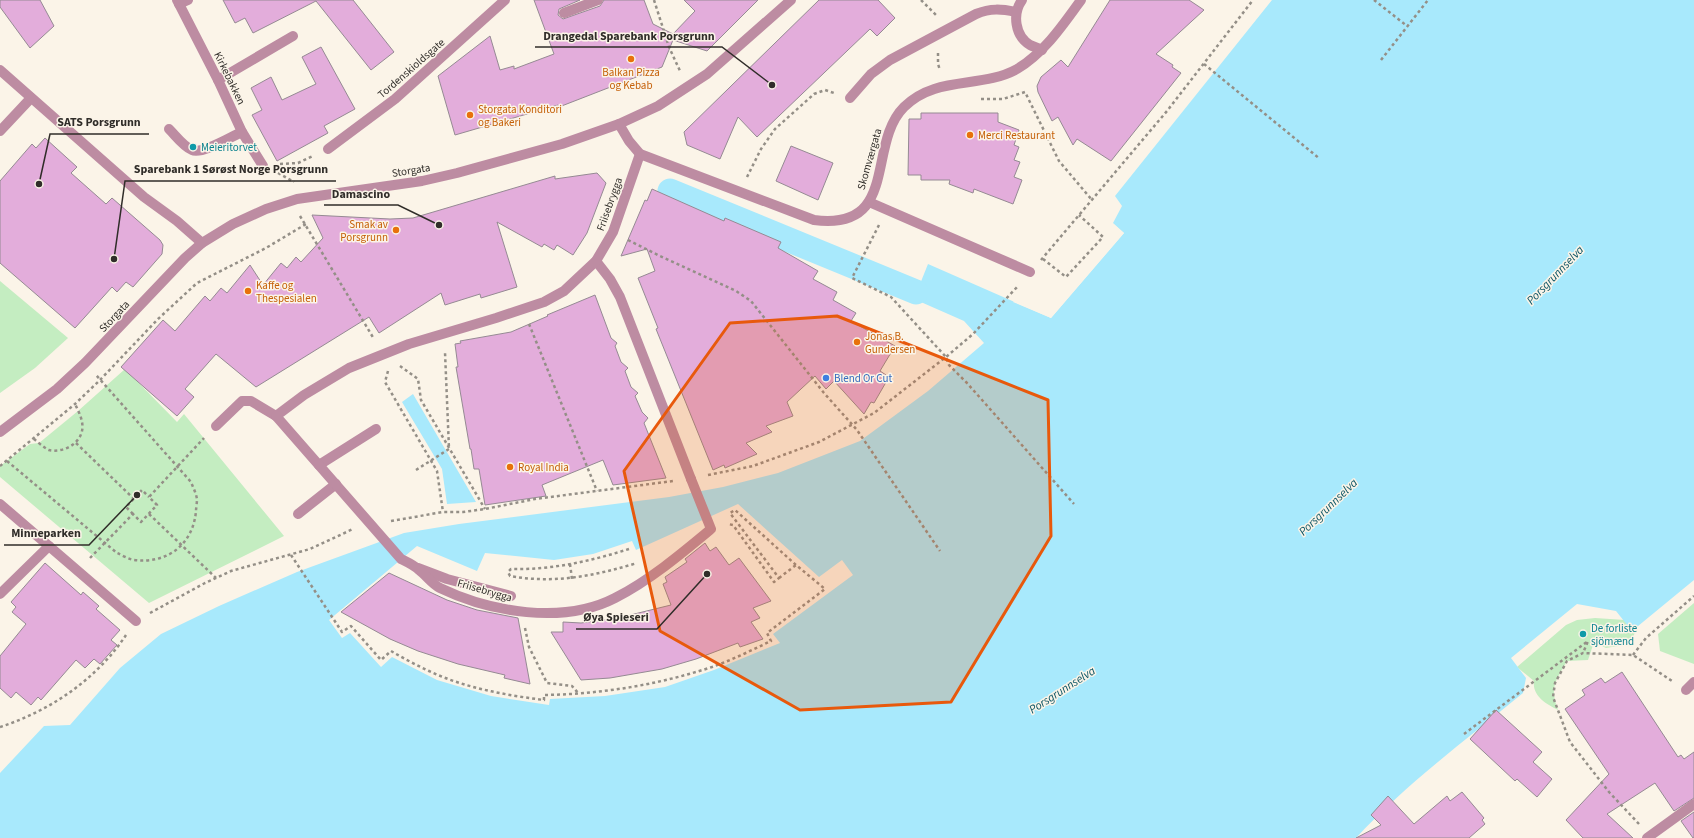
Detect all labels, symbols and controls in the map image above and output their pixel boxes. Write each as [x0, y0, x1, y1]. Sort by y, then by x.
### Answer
callout: Drangedal Sparebank Porsgrunn [535, 23, 722, 47]
text: Drangedal Sparebank Porsgrunn [543, 28, 715, 45]
street label: Tordenskioldsgate [375, 35, 449, 102]
street label: Kirkebakken [210, 49, 249, 107]
marker: Balkan Pizza og Kebab [626, 54, 636, 64]
place label: Balkan Pizza og Kebab [602, 65, 660, 93]
place label: Storgata Konditori og Bakeri [478, 102, 562, 130]
callout: SATS Porsgrunn [50, 110, 149, 134]
marker: Storgata Konditori og Bakeri [465, 110, 475, 120]
text: SATS Porsgrunn [57, 114, 141, 131]
street label: Skomværgata [854, 127, 885, 192]
place label: Merci Restaurant [978, 128, 1055, 143]
marker: Merci Restaurant [965, 130, 975, 140]
place label: Meieritorvet [201, 140, 257, 155]
marker: Meieritorvet [188, 142, 198, 152]
callout: Sparebank 1 Sørøst Norge Porsgrunn [125, 157, 336, 181]
street label: Storgata [391, 160, 431, 181]
text: Sparebank 1 Sørøst Norge Porsgrunn [134, 161, 328, 178]
street label: Friisebrygga [593, 175, 626, 233]
callout: Damascino [324, 181, 398, 205]
text: Damascino [332, 186, 390, 203]
place label: Smak av Porsgrunn [340, 217, 388, 245]
marker: Smak av Porsgrunn [391, 225, 401, 235]
water label: Porsgrunnselva [1523, 242, 1588, 309]
place label: Kaffe og Thespesialen [256, 278, 317, 306]
marker: Kaffe og Thespesialen [243, 286, 253, 296]
street label: Storgata [96, 297, 133, 336]
place label: Jonas B. Gundersen [865, 329, 915, 357]
marker: Jonas B. Gundersen [852, 337, 862, 347]
place label: Blend Or Cut [834, 371, 893, 386]
marker: Blend Or Cut [821, 373, 831, 383]
place label: Royal India [518, 460, 569, 475]
marker: Royal India [505, 462, 515, 472]
water label: Porsgrunnselva [1295, 474, 1362, 540]
callout: Minneparken [4, 521, 89, 545]
text: Minneparken [11, 525, 81, 542]
street label: Friisebrygga [456, 576, 514, 605]
callout: Øya Spieseri [576, 605, 657, 629]
text: Øya Spieseri [583, 609, 649, 626]
place label: De forliste sjömænd [1591, 621, 1638, 649]
marker: De forliste sjömænd [1578, 629, 1588, 639]
water label: Porsgrunnselva [1026, 662, 1099, 718]

